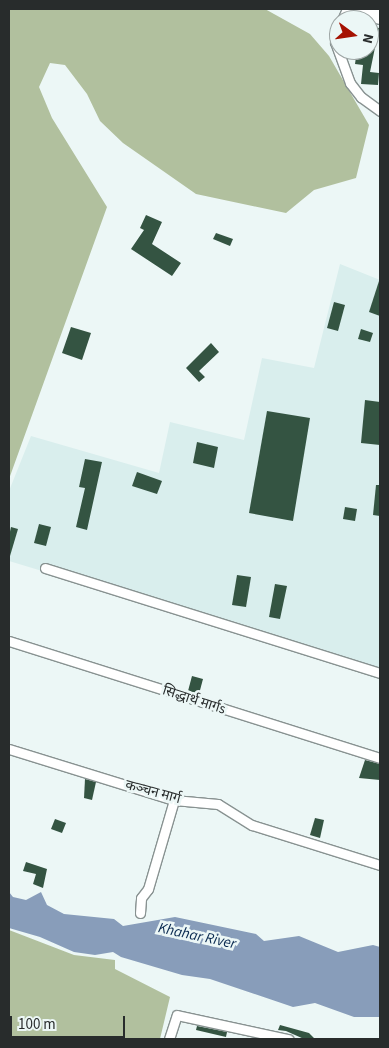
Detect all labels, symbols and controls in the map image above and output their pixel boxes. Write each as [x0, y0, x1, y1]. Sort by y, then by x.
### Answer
north arrow [329, 10, 379, 60]
text: N [357, 31, 378, 45]
street label: सिद्धार्थ मार्गs [160, 682, 228, 718]
street label: कञ्चन मार्ग [123, 777, 183, 807]
water label: Khahar River [156, 919, 238, 953]
scale bar [12, 1006, 128, 1038]
text: 100 m [18, 1014, 56, 1035]

